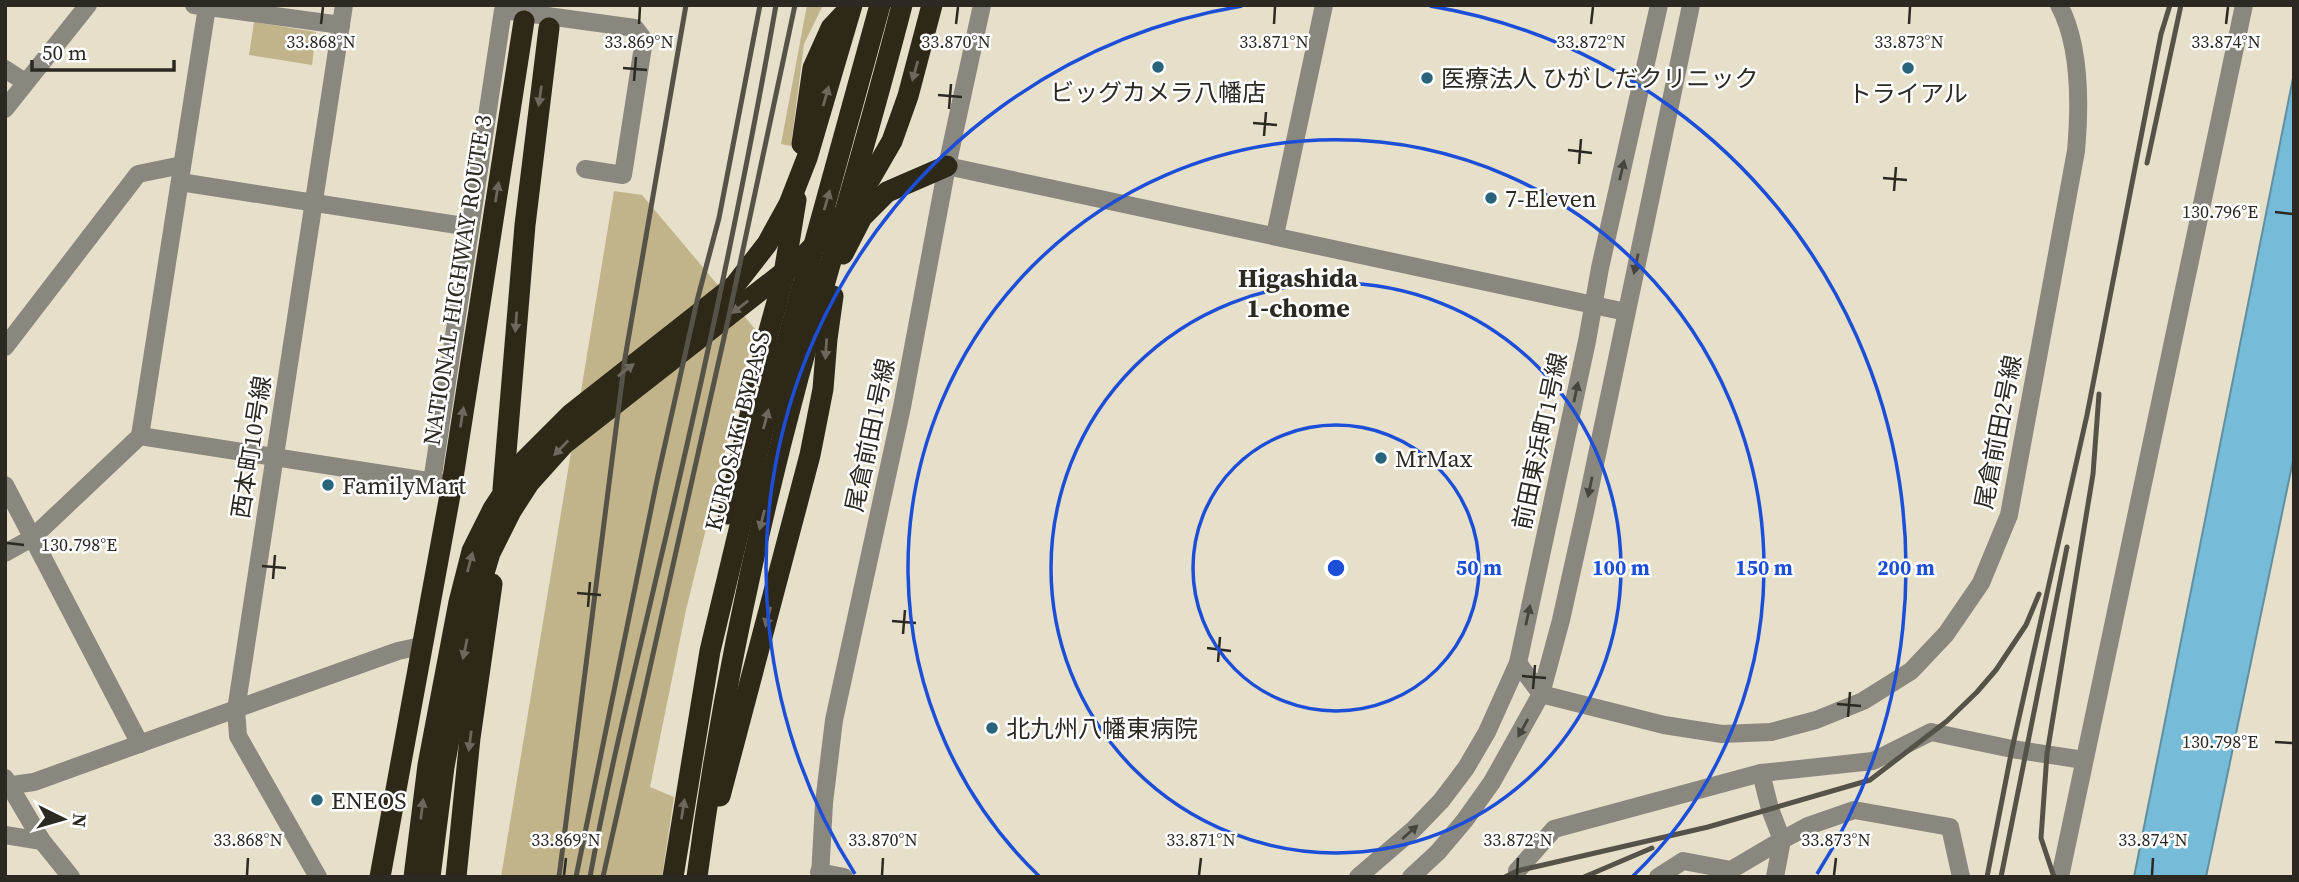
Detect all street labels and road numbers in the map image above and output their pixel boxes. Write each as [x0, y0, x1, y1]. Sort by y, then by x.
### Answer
street label: NATIONAL HIGHWAY ROUTE 3 [415, 112, 499, 448]
street label: KUROSAKI BYPASS [696, 328, 778, 534]
street label: 前田東浜町1号線 [1505, 350, 1575, 532]
street label: 尾倉前田2号線 [1967, 352, 2029, 512]
street label: 尾倉前田1号線 [838, 355, 902, 515]
street label: 西本町10号線 [223, 373, 279, 521]

